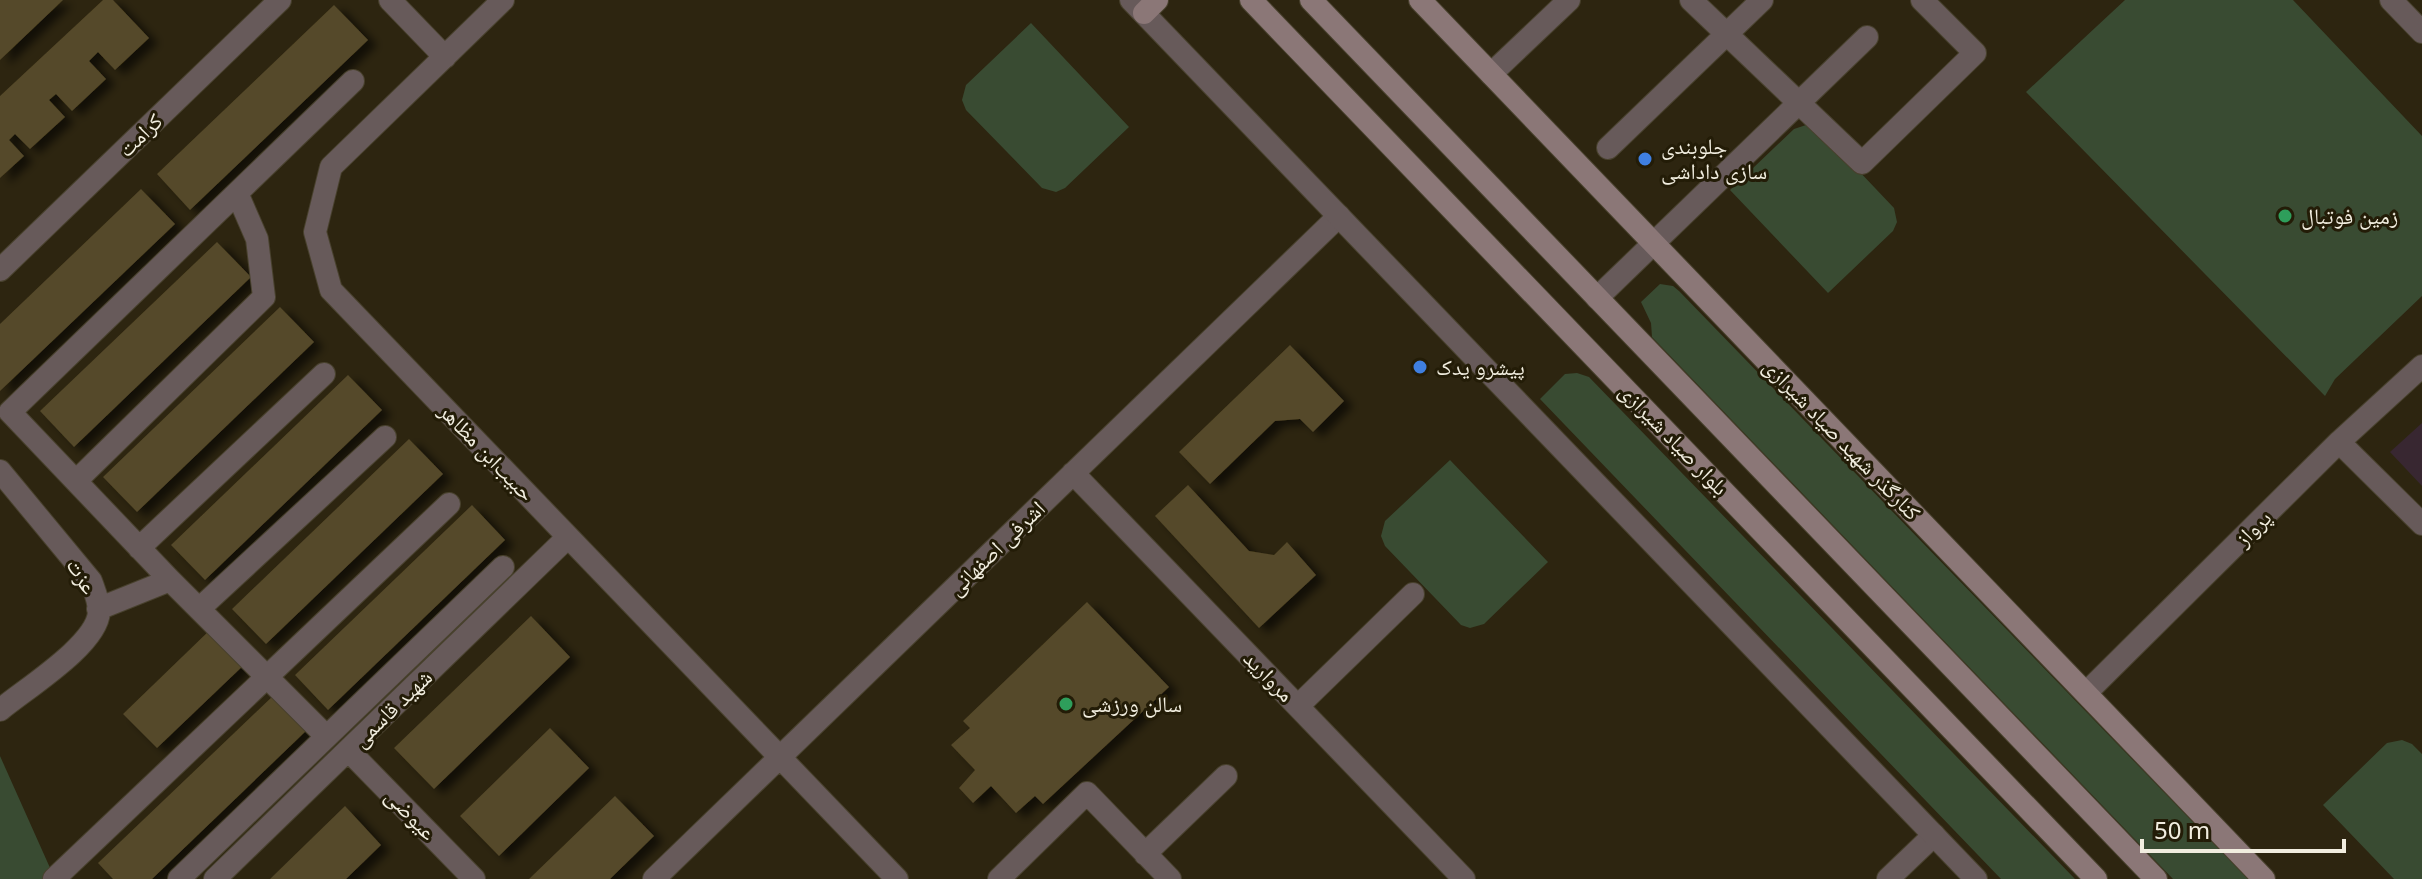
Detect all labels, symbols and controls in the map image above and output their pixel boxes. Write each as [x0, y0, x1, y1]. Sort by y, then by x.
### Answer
street label: کرامت [110, 106, 168, 163]
place label: جلوبندی سازی داداشی [1661, 130, 1767, 185]
marker: جلوبندی سازی داداشی [1636, 150, 1654, 168]
place label: زمین فوتبال [2301, 200, 2398, 230]
marker: زمین فوتبال [2276, 207, 2294, 225]
place label: پیشرو یدک [1436, 351, 1525, 381]
street label: کنارگذر شهید صیاد شیرازی [1757, 351, 1928, 526]
marker: پیشرو یدک [1411, 358, 1429, 376]
street label: بلوار صیاد شیرازی [1613, 376, 1736, 501]
street label: حبیب‌ابن مظاهر [433, 395, 542, 507]
street label: اشرفی اصفهانی [940, 493, 1051, 601]
street label: پرواز [2227, 502, 2277, 553]
street label: عزت [60, 552, 105, 599]
street label: مروارید [1238, 643, 1302, 708]
street label: شهید قاسمی [345, 662, 438, 753]
place label: سالن ورزشی [1082, 688, 1182, 718]
marker: سالن ورزشی [1057, 695, 1075, 713]
street label: عیوضی [379, 781, 444, 846]
scale bar [2142, 803, 2344, 853]
text: 50 m [2154, 813, 2210, 846]

